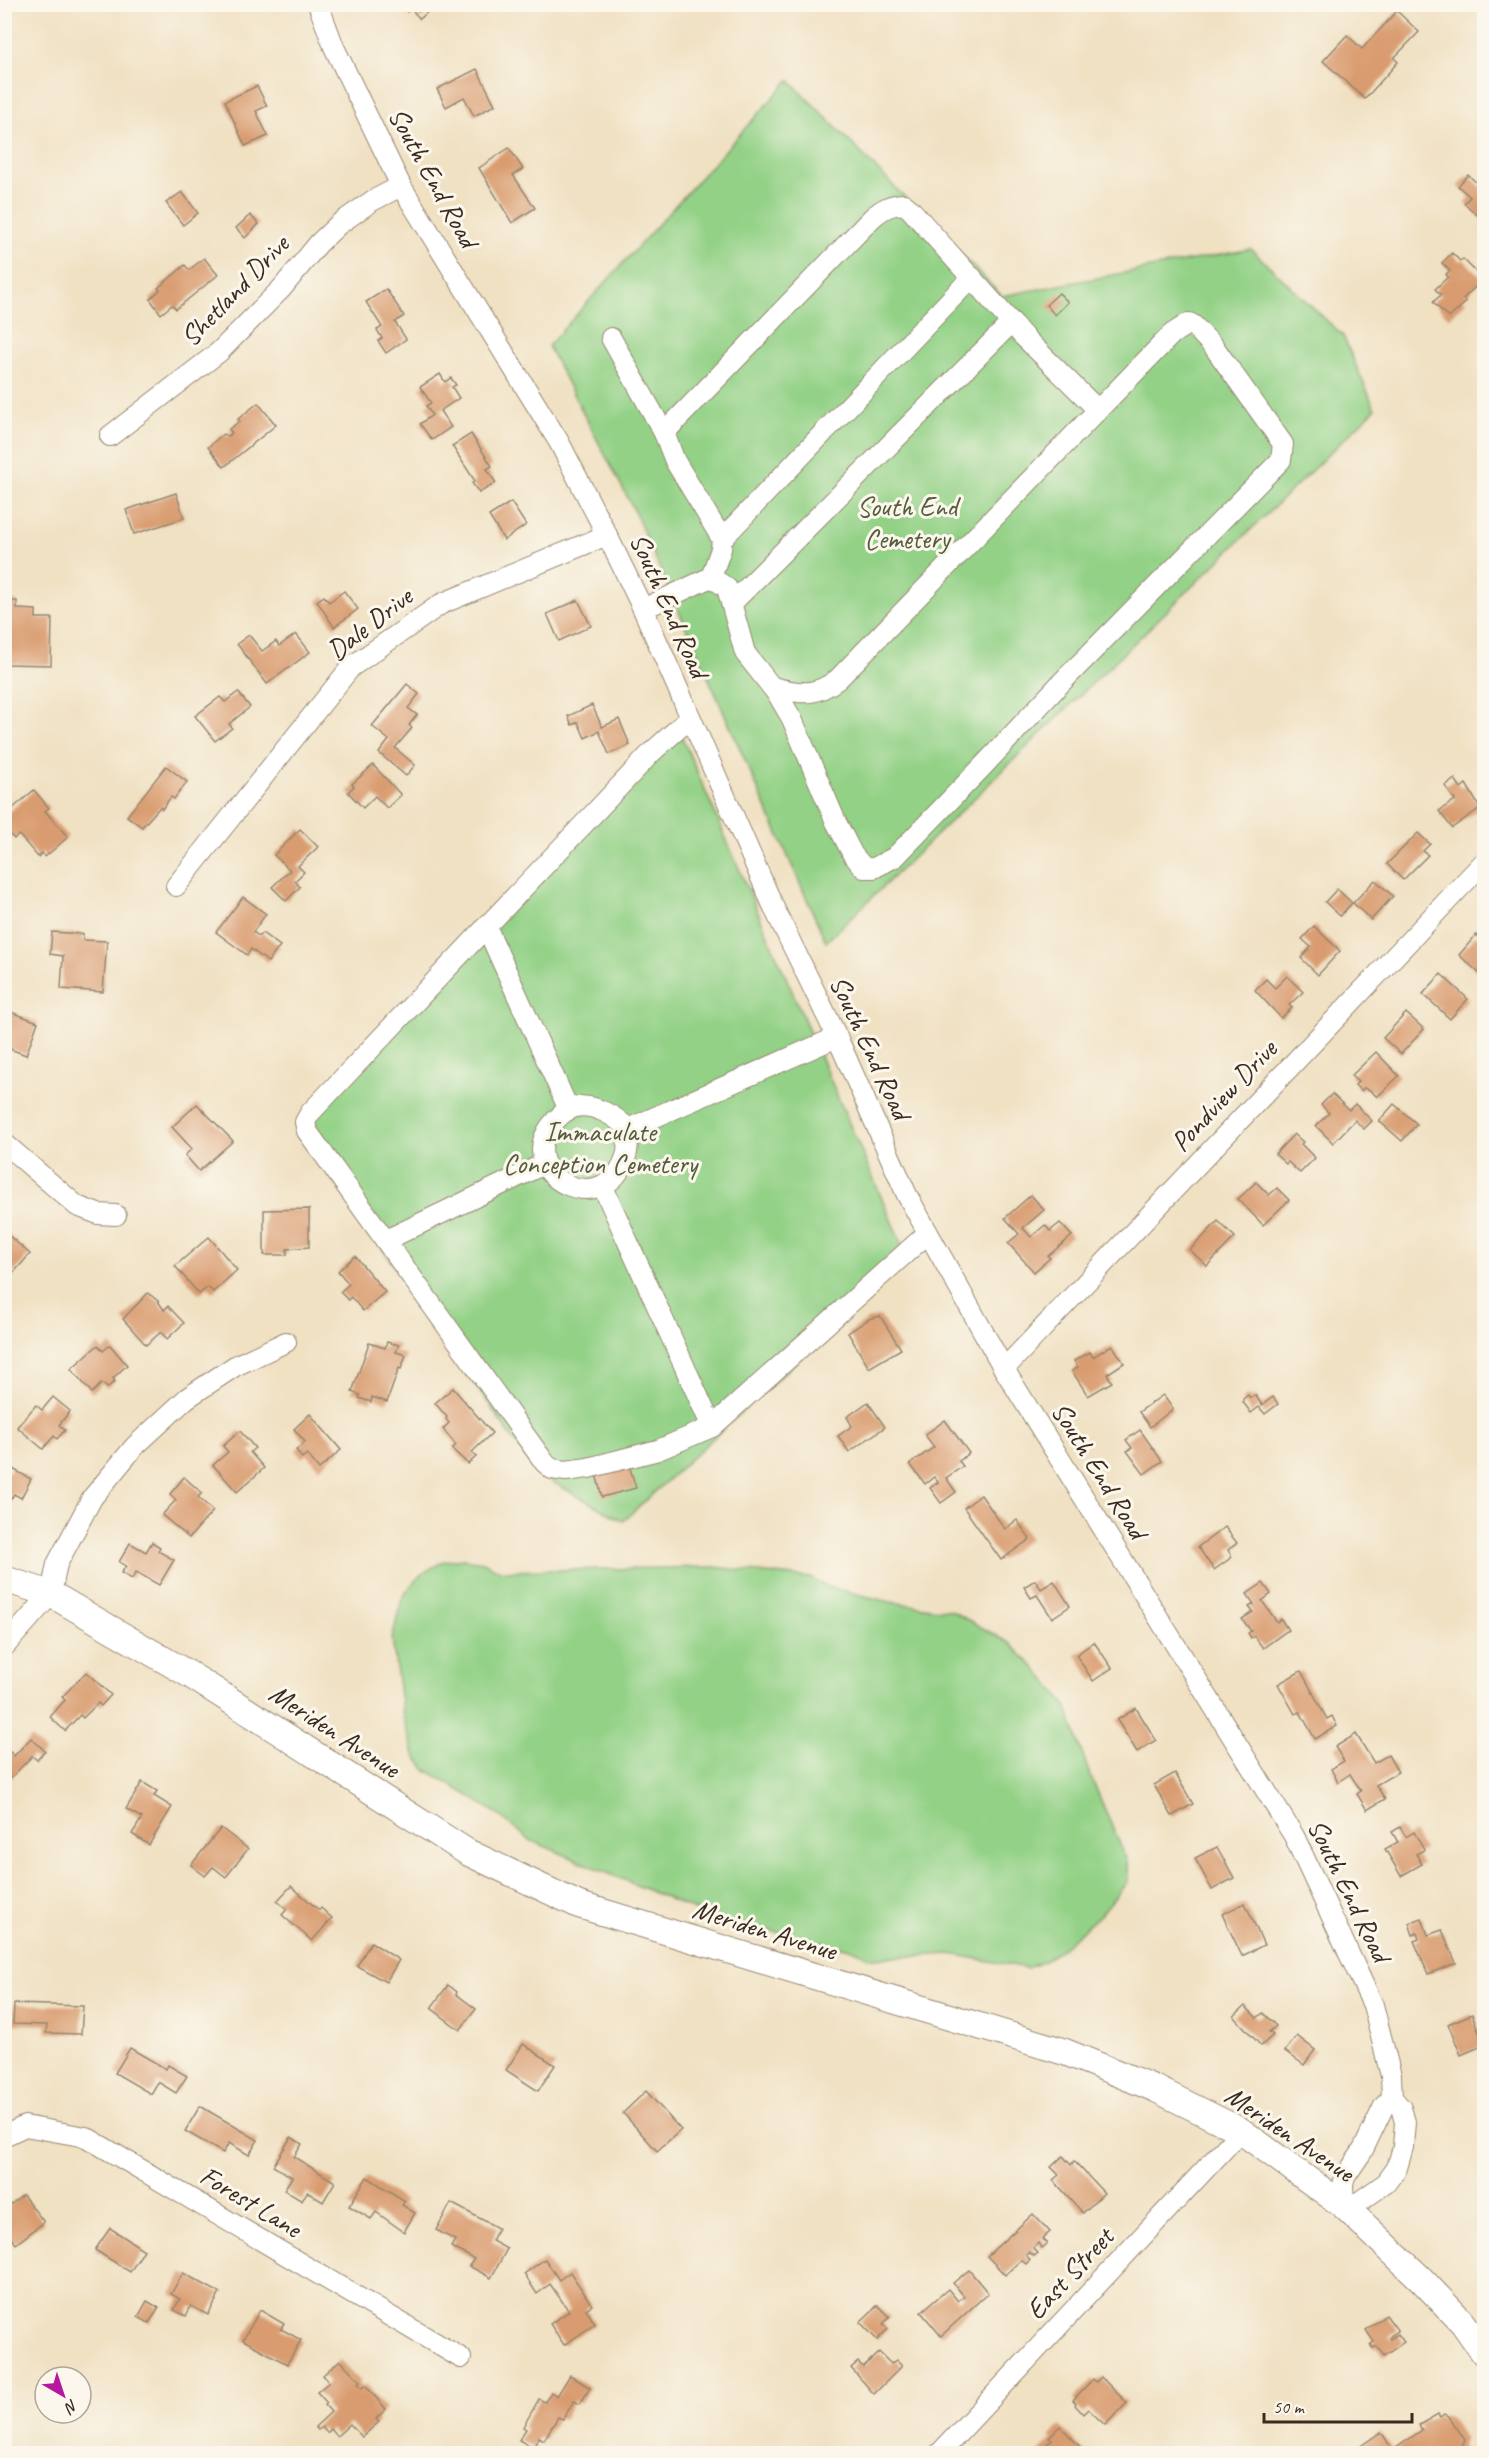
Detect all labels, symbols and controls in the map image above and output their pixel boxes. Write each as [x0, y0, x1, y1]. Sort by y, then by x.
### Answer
street label: South End Road [381, 101, 488, 257]
street label: Shetland Drive [173, 226, 297, 353]
park label: South End Cemetery [857, 489, 961, 556]
street label: South End Road [622, 528, 719, 686]
street label: Dale Drive [320, 578, 421, 668]
street label: South End Road [822, 970, 921, 1128]
street label: Pondview Drive [1163, 1031, 1285, 1159]
park label: Immaculate Conception Cemetery [503, 1114, 699, 1181]
street label: South End Road [1044, 1396, 1157, 1548]
street label: Meriden Avenue [263, 1675, 408, 1787]
street label: South End Road [1300, 1813, 1401, 1971]
street label: Meriden Avenue [689, 1891, 843, 1968]
street label: Meriden Avenue [1218, 2077, 1363, 2190]
street label: Forest Lane [194, 2158, 309, 2246]
street label: East Street [1018, 2218, 1123, 2327]
north arrow [33, 2365, 93, 2425]
scale bar [1264, 2386, 1412, 2424]
text: N [59, 2395, 82, 2419]
text: 50 m [1273, 2396, 1306, 2418]

